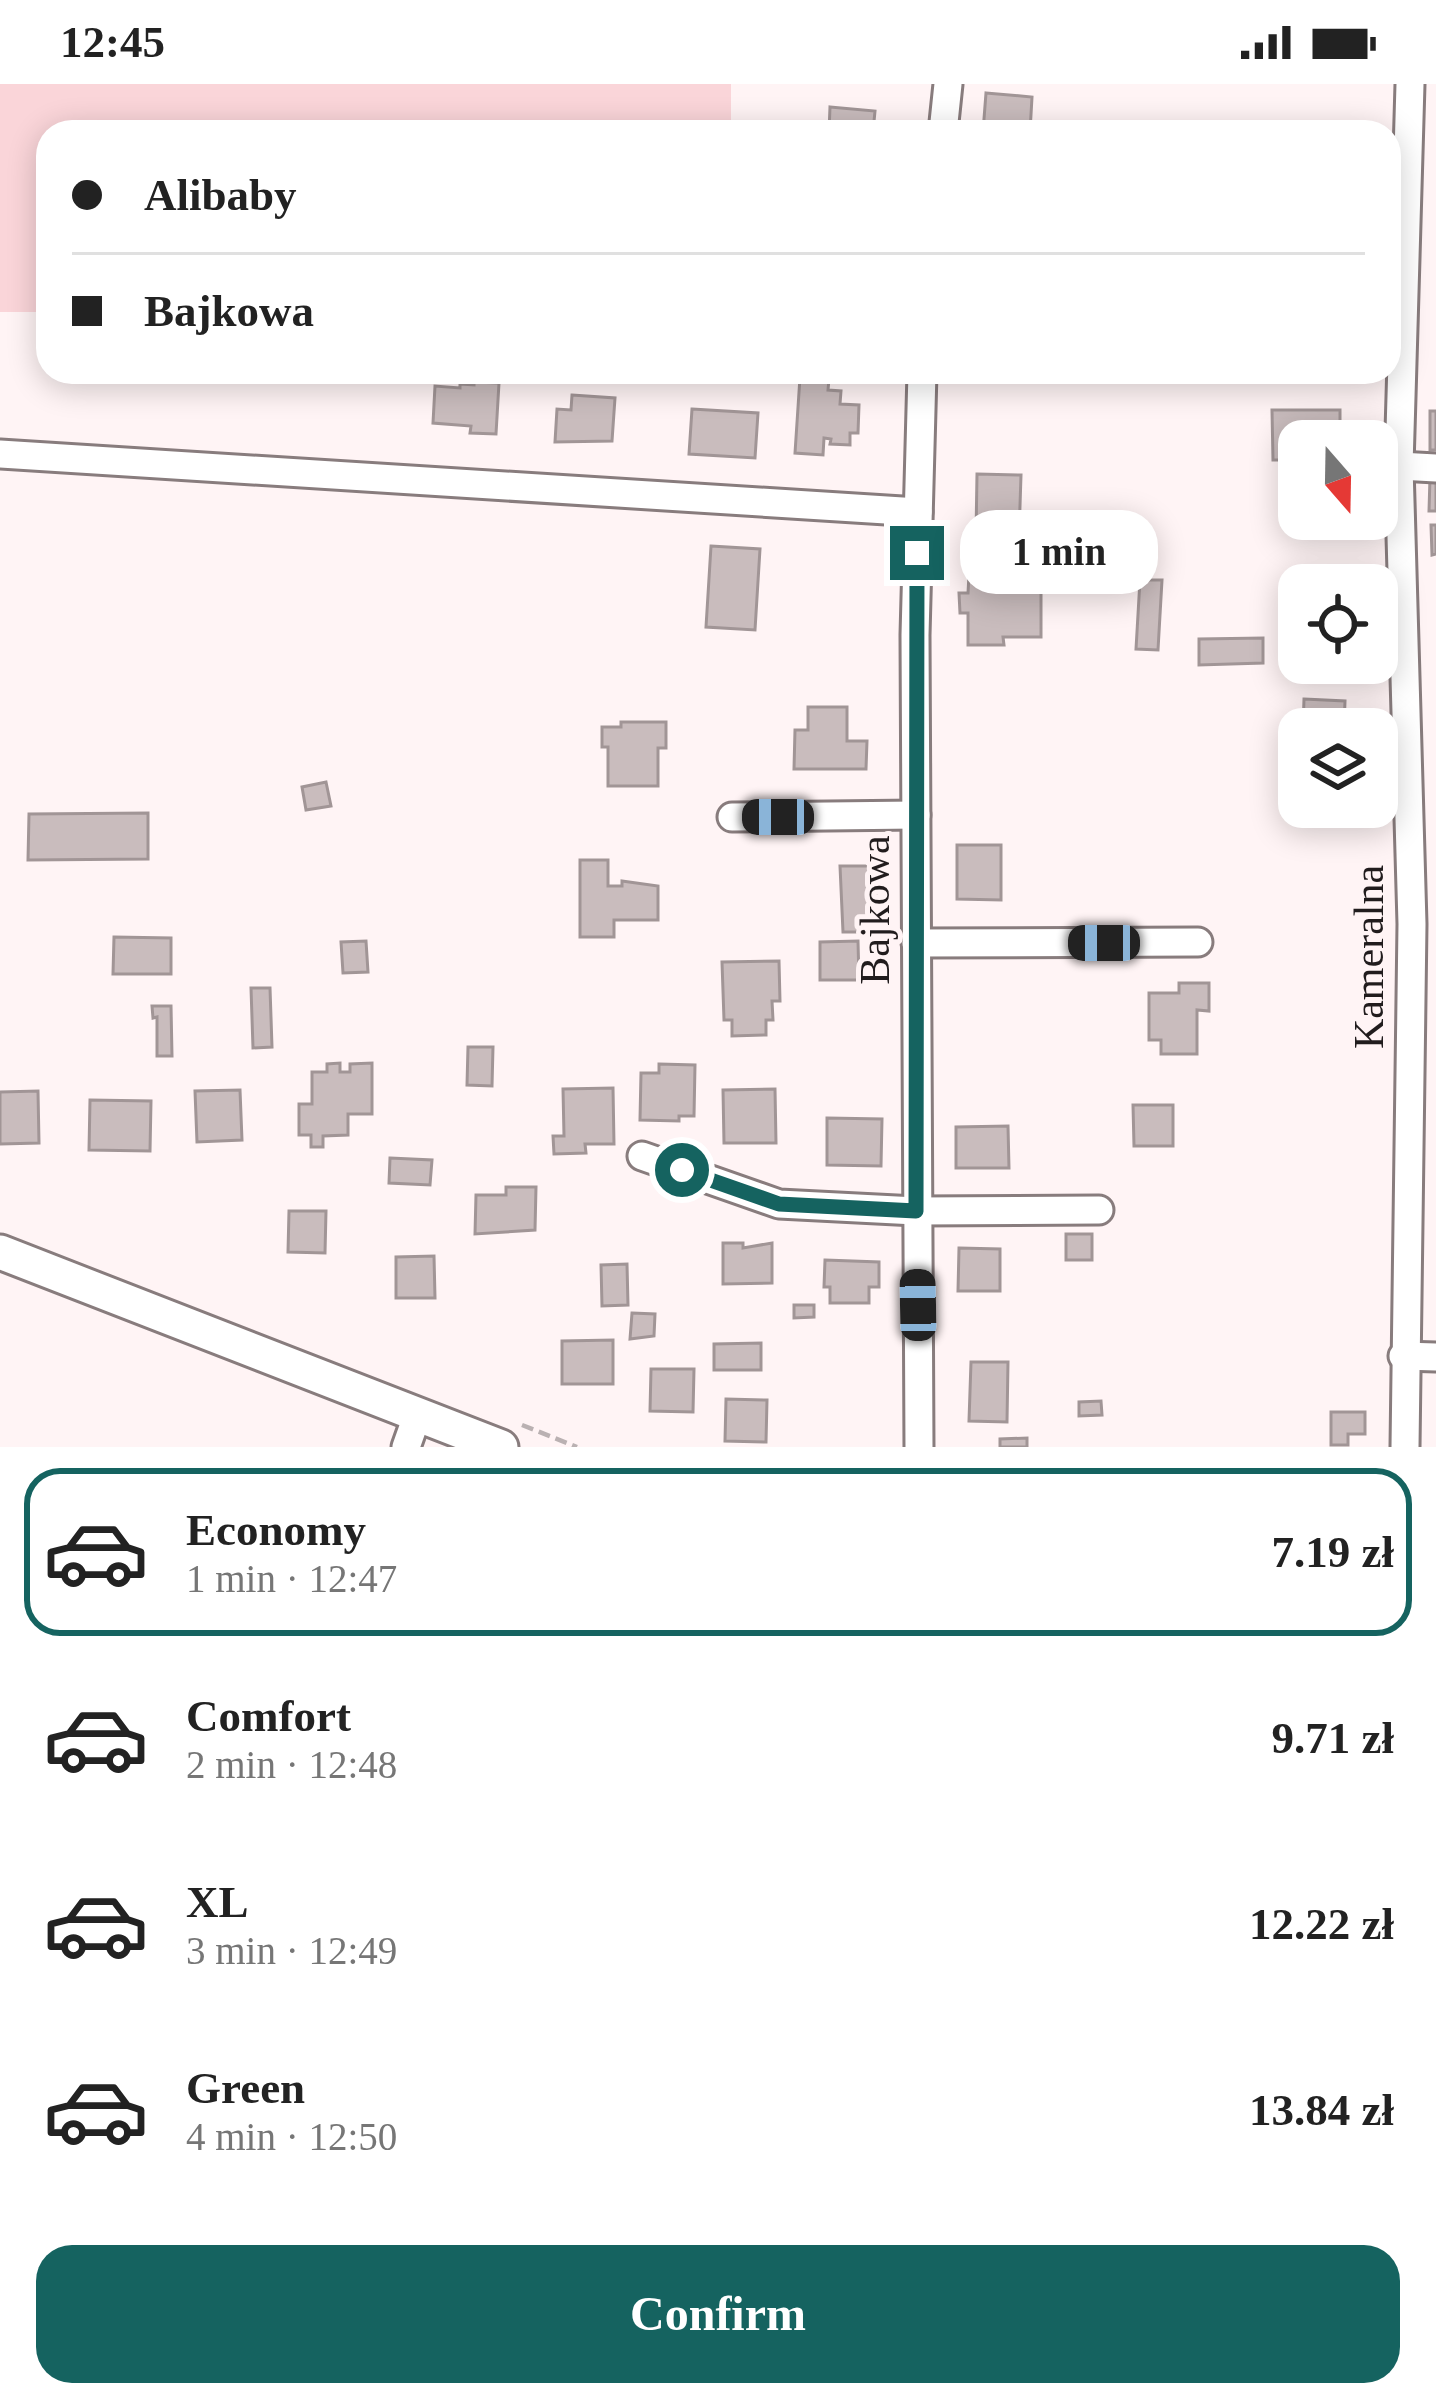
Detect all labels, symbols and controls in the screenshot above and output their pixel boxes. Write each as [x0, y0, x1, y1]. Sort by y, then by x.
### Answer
text: 12:45 [60, 17, 165, 67]
text: Alibaby [144, 170, 297, 220]
text: Bajkowa [144, 286, 314, 336]
north arrow [1278, 420, 1398, 540]
map controls [1278, 420, 1398, 828]
callout: 1 min [959, 511, 1157, 595]
route end [890, 526, 944, 580]
text: 1 min [1012, 530, 1106, 573]
button: locate [1278, 564, 1398, 684]
button: layers [1278, 708, 1398, 828]
car [742, 799, 814, 835]
street label: Bajkowa [852, 835, 898, 985]
street label: Kameralna [1346, 865, 1392, 1049]
car [1068, 925, 1140, 961]
route start [655, 1143, 709, 1197]
car [899, 1269, 937, 1341]
icon: car [42, 1498, 150, 1606]
text: Economy [186, 1505, 366, 1555]
text: 7.19 zł [1272, 1527, 1394, 1577]
text: 1 min · 12:47 [186, 1557, 397, 1600]
icon: car [42, 1684, 150, 1792]
text: Comfort [186, 1691, 351, 1741]
text: 9.71 zł [1272, 1713, 1394, 1763]
text: 2 min · 12:48 [186, 1743, 397, 1786]
icon: car [42, 1870, 150, 1978]
text: XL [186, 1877, 249, 1927]
text: 12.22 zł [1249, 1899, 1394, 1949]
text: 3 min · 12:49 [186, 1929, 397, 1972]
icon: car [42, 2056, 150, 2164]
text: Green [186, 2063, 305, 2113]
text: 13.84 zł [1249, 2085, 1394, 2135]
text: 4 min · 12:50 [186, 2115, 397, 2158]
button: Confirm [36, 2245, 1400, 2383]

